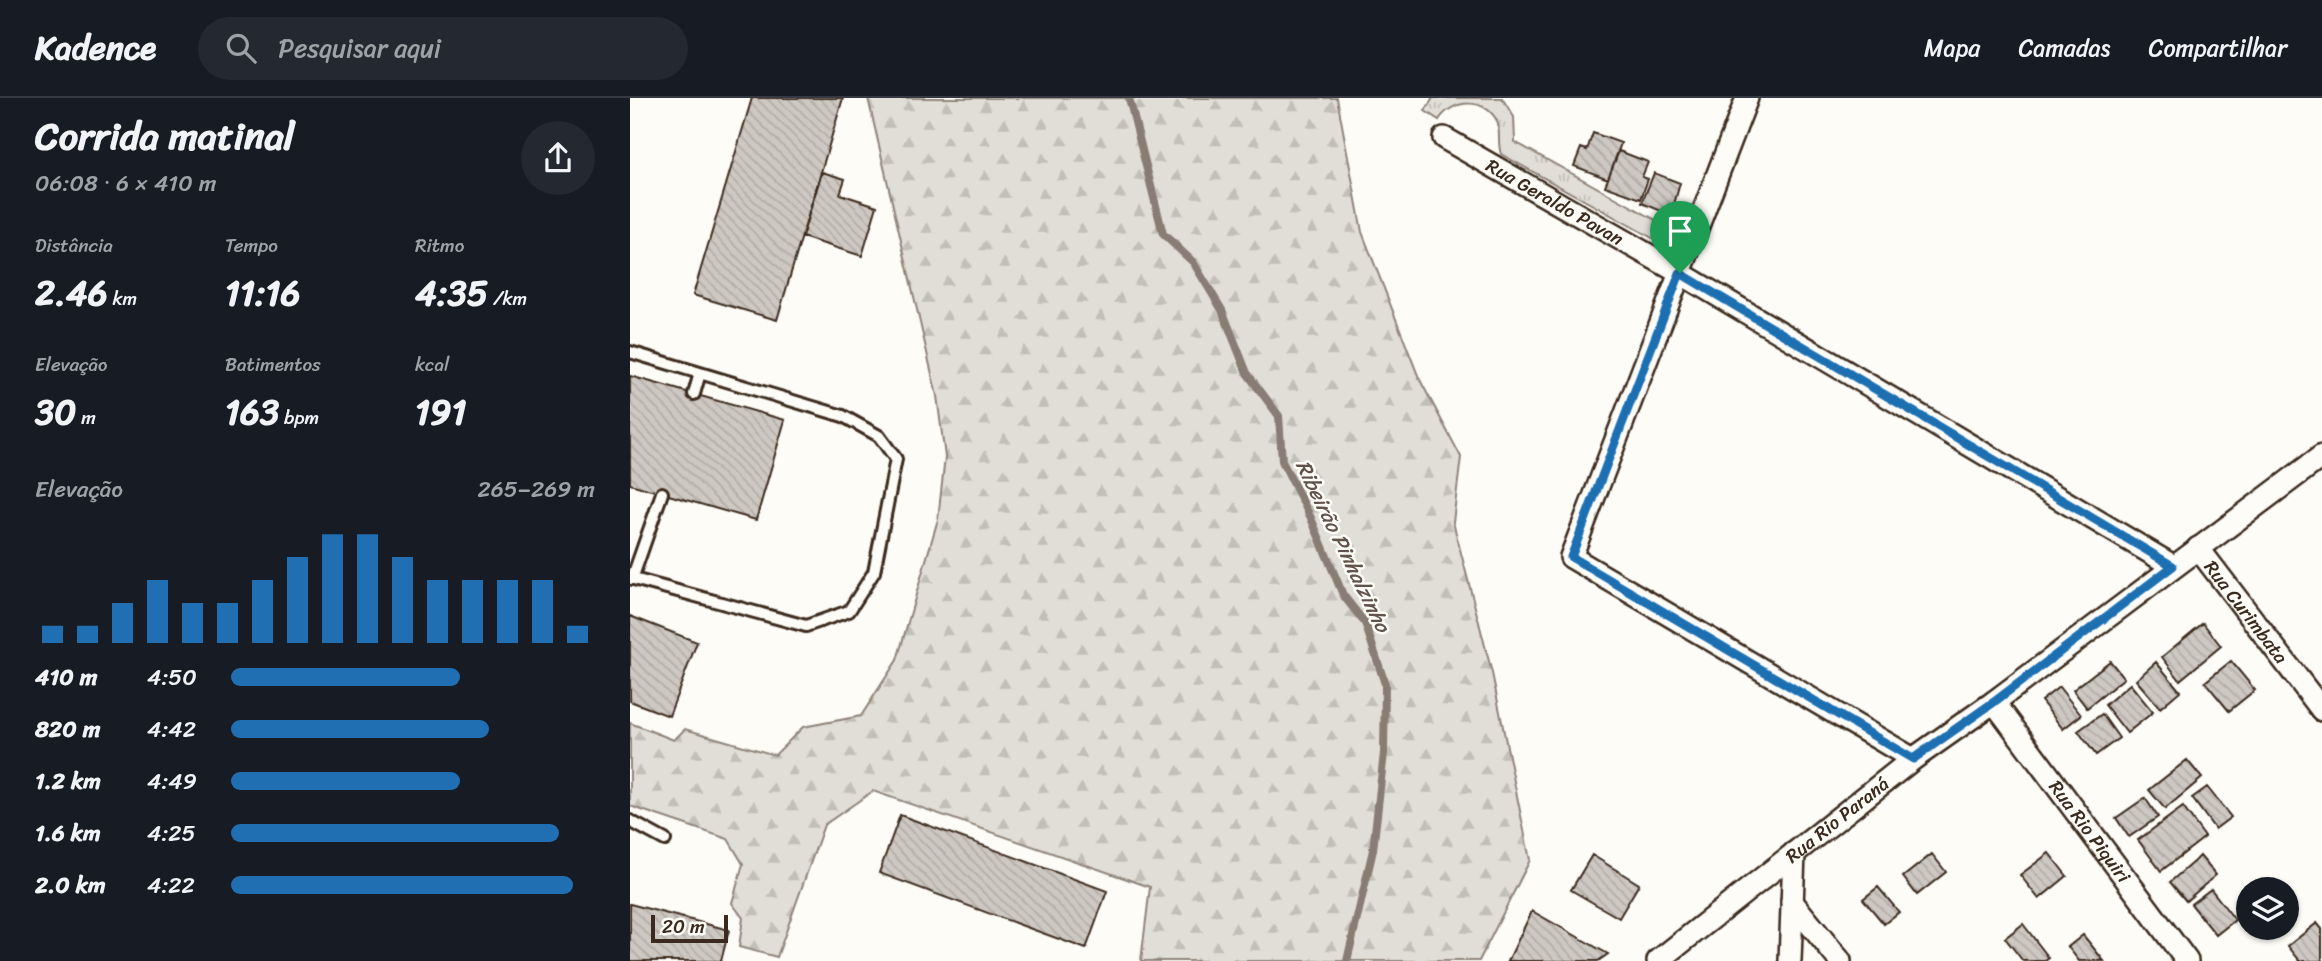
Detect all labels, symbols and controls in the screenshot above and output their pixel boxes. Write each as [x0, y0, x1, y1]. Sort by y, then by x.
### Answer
search box [198, 17, 688, 80]
text: Kadence [35, 19, 156, 77]
text: Pesquisar aqui [278, 25, 441, 71]
text: Mapa [1924, 27, 1980, 69]
text: Camadas [2018, 27, 2110, 69]
text: Compartilhar [2148, 27, 2287, 69]
icon: search [222, 29, 260, 67]
text: Corrida matinal [35, 103, 295, 170]
button: share [521, 121, 595, 195]
street label: Rua Geraldo Pavan [1480, 149, 1630, 255]
text: 06:08 · 6 × 410 m [35, 163, 216, 204]
pin [1650, 201, 1710, 273]
icon: arrive [1661, 212, 1699, 250]
text: Distância [35, 229, 113, 262]
text: Tempo [225, 229, 278, 262]
text: Ritmo [415, 229, 464, 262]
text: 2.46 [35, 262, 108, 324]
text: 11:16 [225, 262, 301, 324]
text: 4:35 [415, 262, 488, 324]
text: km [108, 282, 137, 315]
text: /km [488, 282, 527, 315]
text: Elevação [35, 348, 108, 381]
text: Batimentos [225, 348, 321, 381]
text: kcal [415, 348, 450, 381]
text: 30 [35, 381, 76, 443]
text: 163 [225, 381, 279, 443]
text: 191 [415, 381, 467, 443]
text: m [76, 401, 96, 434]
text: bpm [279, 401, 319, 434]
water label: Ribeirão Pinhalzinho [1285, 453, 1402, 640]
text: Elevação [35, 469, 123, 510]
text: 265–269 m [477, 469, 595, 510]
street label: Rua Curimbata [2196, 553, 2297, 671]
text: 410 m [35, 657, 97, 698]
text: 4:50 [147, 657, 197, 698]
text: 820 m [35, 709, 100, 750]
text: 4:42 [147, 709, 196, 750]
text: 1.2 km [35, 761, 101, 802]
text: 4:49 [147, 761, 197, 802]
street label: Rua Rio Paraná [1778, 768, 1897, 872]
street label: Rua Rio Piquiri [2040, 773, 2140, 891]
text: 1.6 km [35, 813, 101, 854]
text: 4:25 [147, 813, 196, 854]
text: 2.0 km [35, 865, 106, 906]
text: 4:22 [147, 865, 195, 906]
map controls [2236, 877, 2299, 940]
button: layers [2236, 877, 2299, 940]
text: 20 m [662, 910, 705, 943]
scale bar [651, 912, 728, 944]

